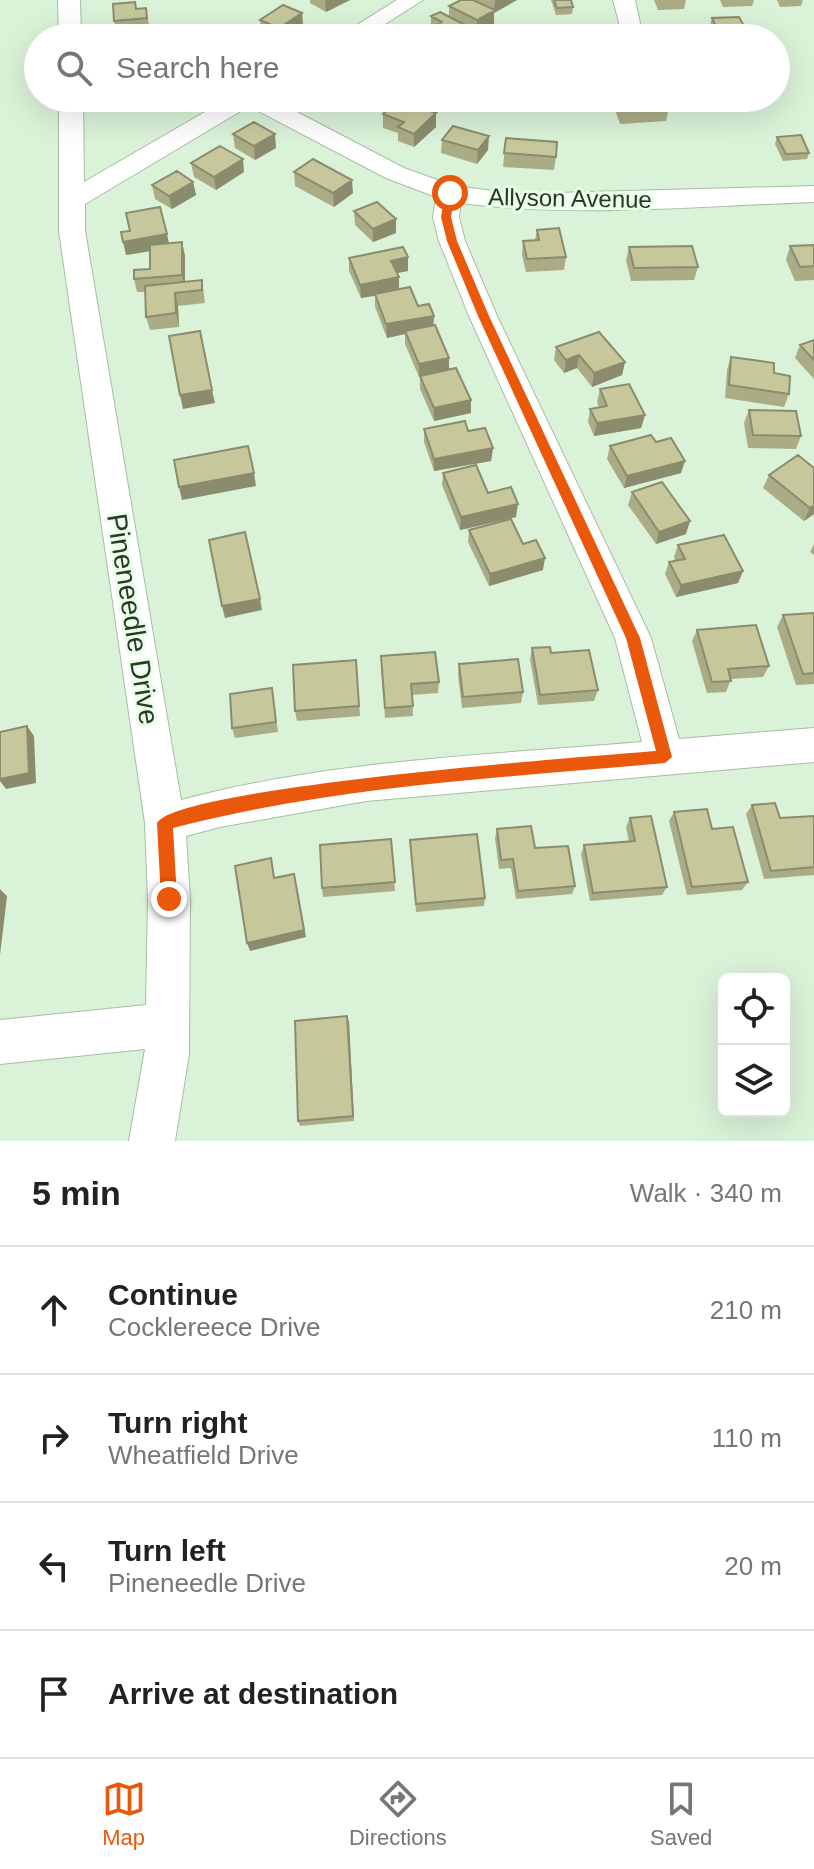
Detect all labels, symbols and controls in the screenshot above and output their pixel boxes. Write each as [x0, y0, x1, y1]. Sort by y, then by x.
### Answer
search box [24, 24, 790, 112]
icon: search [52, 46, 96, 90]
text: Search here [116, 51, 279, 84]
route start [432, 175, 468, 211]
street label: Allyson Avenue [488, 183, 652, 213]
street label: Pineneedle Drive [101, 511, 165, 727]
route end [151, 881, 187, 917]
map controls [718, 973, 790, 1117]
button: locate [718, 973, 790, 1045]
button: layers [718, 1045, 790, 1117]
text: 5 min [32, 1174, 121, 1212]
text: Walk · 340 m [630, 1178, 782, 1208]
text: Continue [108, 1278, 238, 1311]
icon: ahead [32, 1288, 76, 1332]
text: 210 m [710, 1295, 782, 1325]
text: Cocklereece Drive [108, 1312, 320, 1342]
text: Turn right [108, 1406, 247, 1439]
icon: right [32, 1416, 76, 1460]
text: 110 m [712, 1423, 782, 1453]
text: Wheatfield Drive [108, 1440, 299, 1470]
text: Turn left [108, 1534, 226, 1567]
icon: left [32, 1544, 76, 1588]
text: 20 m [724, 1551, 782, 1581]
text: Pineneedle Drive [108, 1568, 306, 1598]
icon: arrive [32, 1672, 76, 1716]
text: Arrive at destination [108, 1677, 398, 1710]
tab: Map [102, 1777, 146, 1851]
tab: Directions [349, 1777, 447, 1851]
tab: Saved [650, 1777, 712, 1851]

